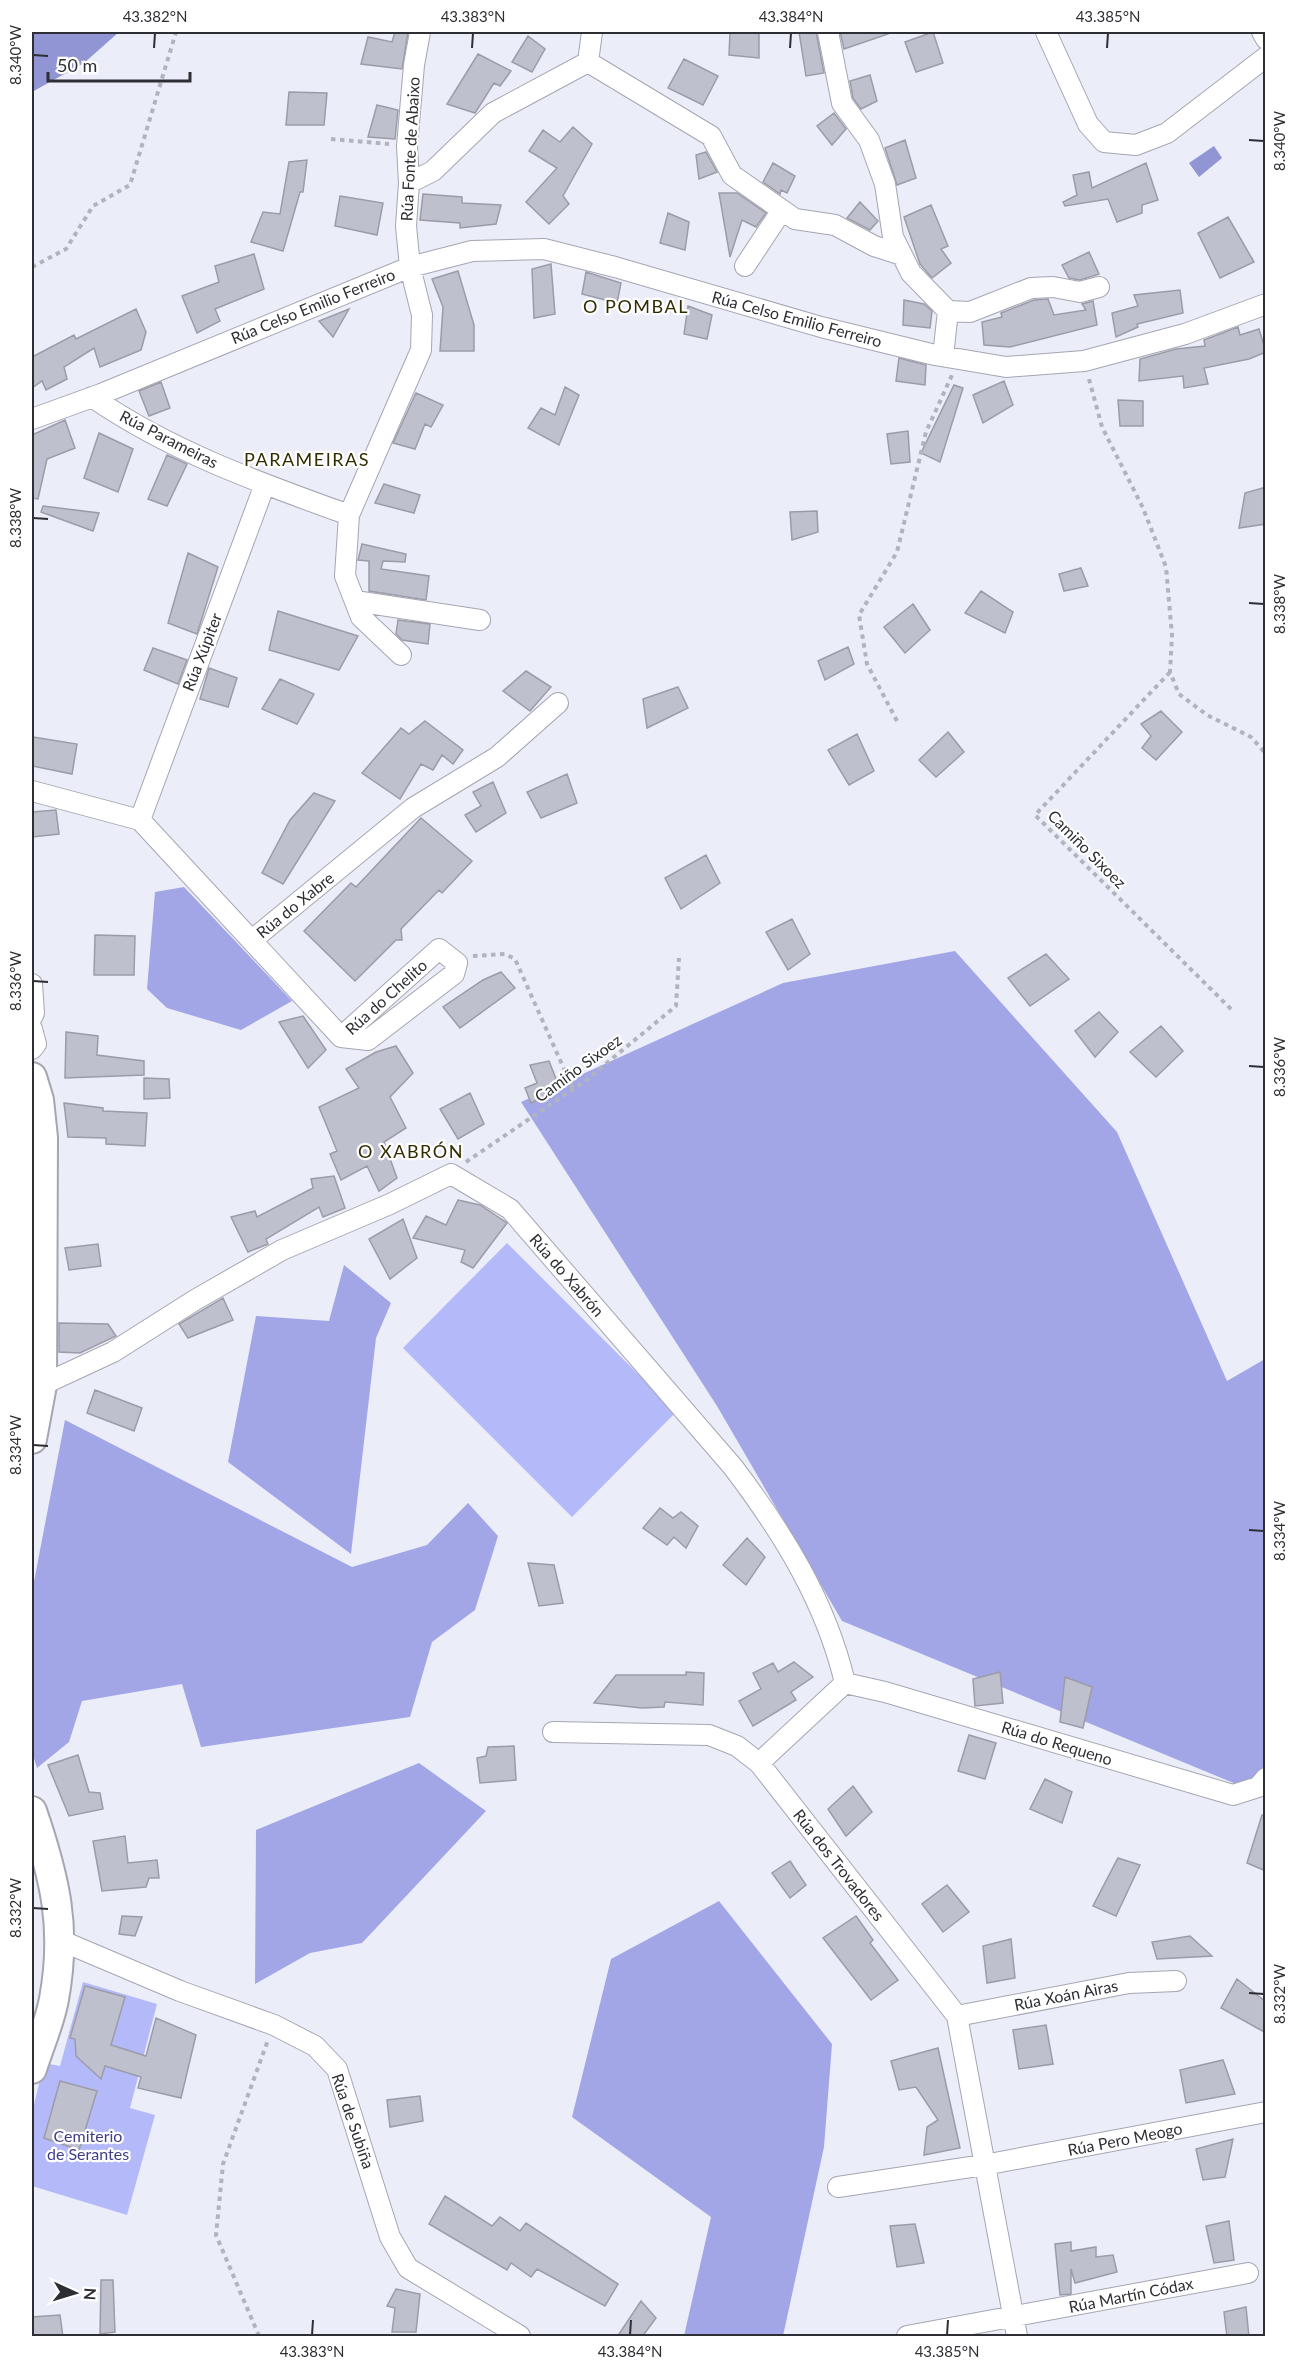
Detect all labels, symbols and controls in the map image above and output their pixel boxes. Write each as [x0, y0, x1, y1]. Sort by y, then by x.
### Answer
text: 43.382°N [123, 7, 187, 25]
text: 43.383°N [441, 7, 505, 25]
text: 43.384°N [759, 7, 823, 25]
text: 43.385°N [1076, 7, 1140, 25]
text: 8.340°W [6, 24, 24, 85]
scale bar [48, 45, 190, 83]
text: 50 m [57, 54, 97, 76]
street label: Rúa Fonte de Abaixo [396, 76, 423, 222]
text: 8.340°W [1270, 110, 1288, 171]
street label: Rúa Celso Emilio Ferreiro [228, 264, 398, 347]
street label: Rúa Celso Emilio Ferreiro [710, 287, 884, 350]
district label: O POMBAL [583, 295, 689, 317]
street label: Rúa Parameiras [117, 406, 222, 471]
district label: PARAMEIRAS [244, 448, 370, 470]
text: 8.338°W [6, 487, 24, 548]
text: 8.338°W [1270, 573, 1288, 634]
street label: Rúa Xúpiter [178, 610, 225, 694]
street label: Camiño Sixoez [1044, 806, 1130, 892]
street label: Rúa do Xabre [252, 868, 337, 942]
text: 8.336°W [6, 950, 24, 1011]
street label: Rúa do Chelito [341, 955, 430, 1038]
street label: Camiño Sixoez [531, 1030, 625, 1105]
text: 8.336°W [1270, 1036, 1288, 1097]
district label: O XABRÓN [358, 1140, 464, 1162]
street label: Rúa do Xabrón [526, 1229, 608, 1320]
text: 8.334°W [6, 1414, 24, 1475]
text: 8.334°W [1270, 1500, 1288, 1561]
street label: Rúa do Requeno [999, 1717, 1115, 1768]
street label: Rúa dos Trovadores [790, 1805, 889, 1924]
text: 8.332°W [6, 1877, 24, 1938]
text: 8.332°W [1270, 1963, 1288, 2024]
street label: Rúa Xoán Airas [1012, 1975, 1119, 2014]
street label: Rúa de Subiña [328, 2071, 379, 2171]
street label: Rúa Pero Meogo [1066, 2118, 1184, 2159]
park label: Cemiterio de Serantes [47, 2126, 129, 2163]
north arrow [45, 2263, 105, 2323]
street label: Rúa Martín Códax [1067, 2273, 1195, 2316]
text: N [81, 2287, 100, 2301]
text: 43.383°N [280, 2342, 344, 2360]
text: 43.384°N [598, 2342, 662, 2360]
text: 43.385°N [915, 2342, 979, 2360]

